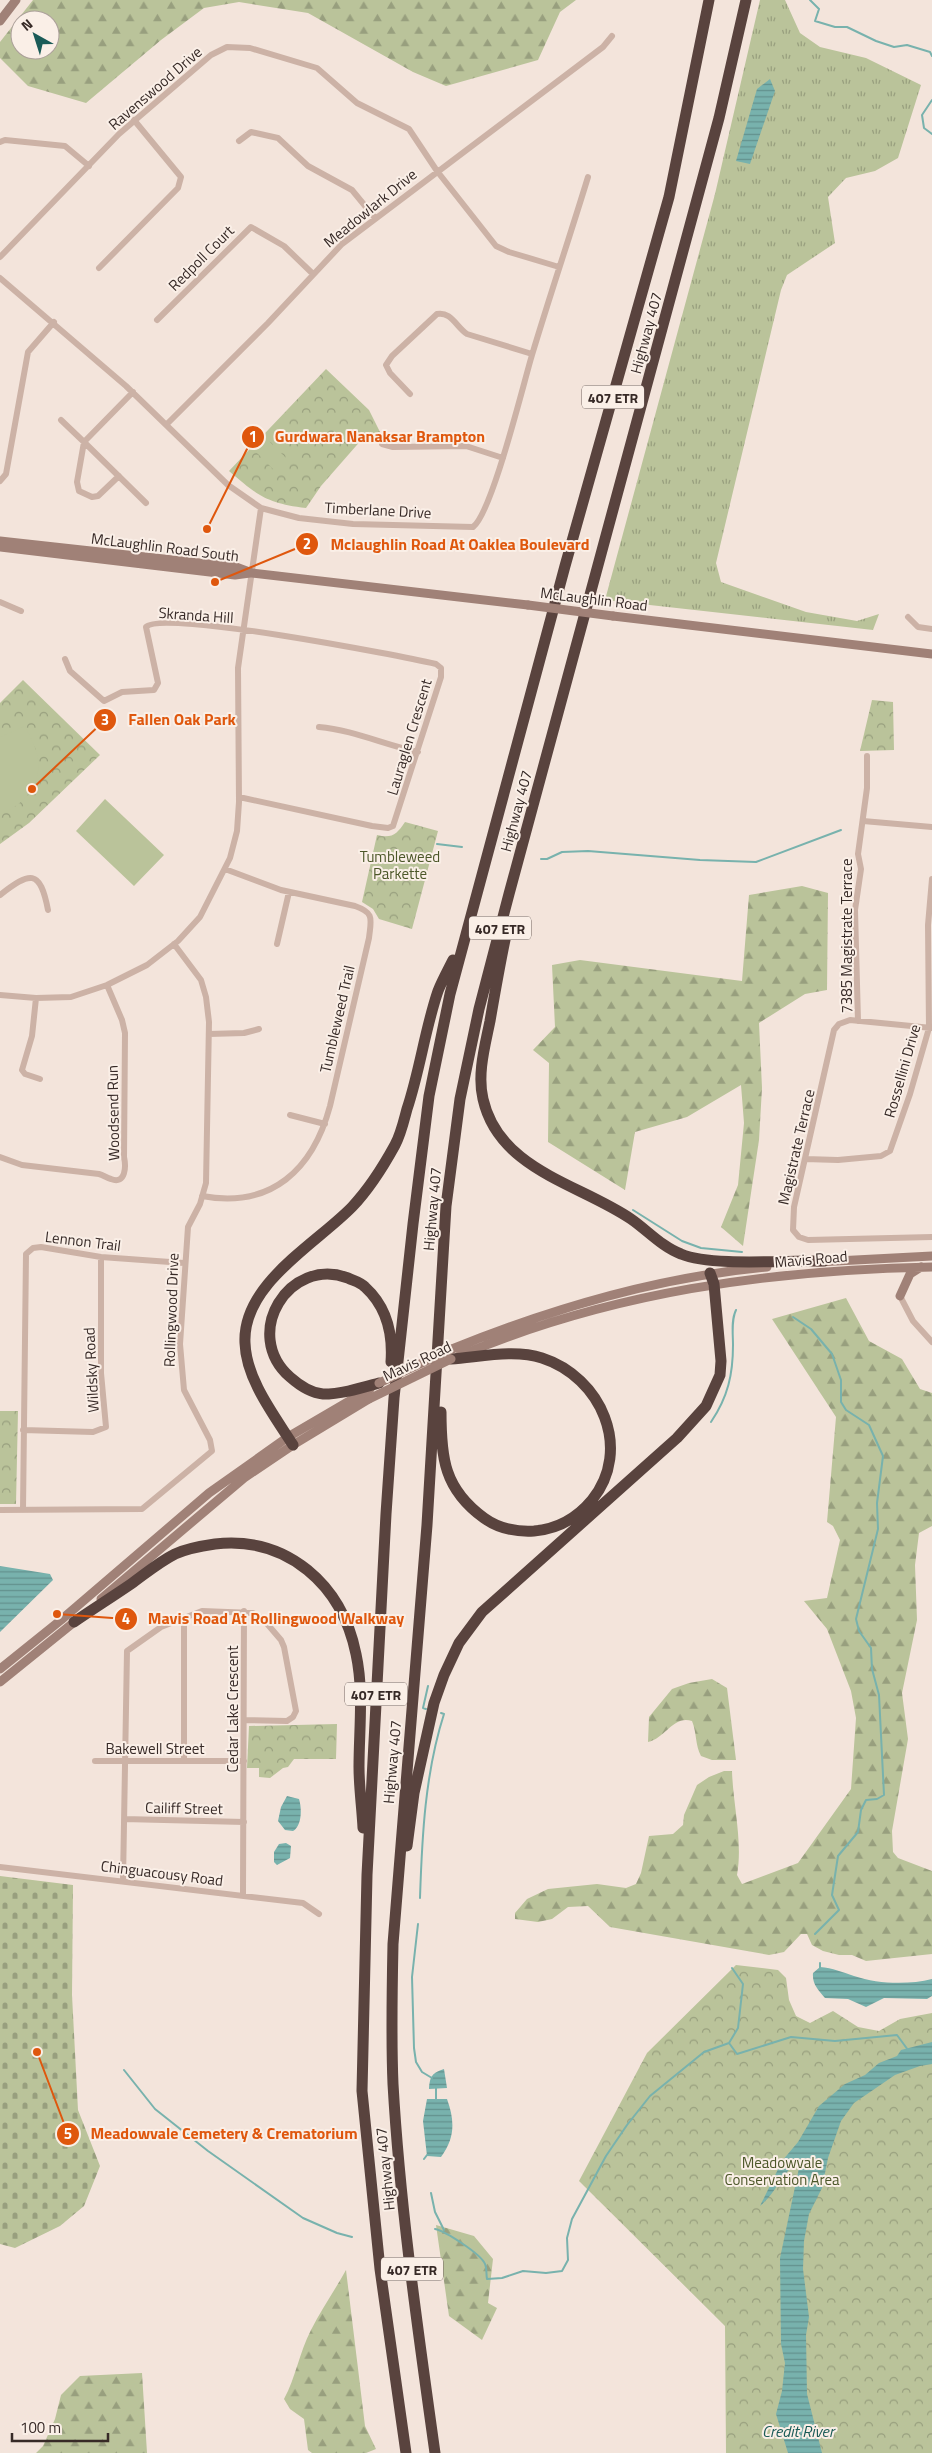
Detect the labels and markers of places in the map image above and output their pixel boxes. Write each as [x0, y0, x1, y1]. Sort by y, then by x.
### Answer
callout: Gurdwara Nanaksar Brampton [240, 421, 496, 452]
callout: Mclaughlin Road At Oaklea Boulevard [295, 529, 599, 560]
callout: Fallen Oak Park [93, 704, 245, 735]
callout: Mavis Road At Rollingwood Walkway [113, 1603, 415, 1634]
callout: Meadowvale Cemetery & Crematorium [55, 2118, 368, 2149]

